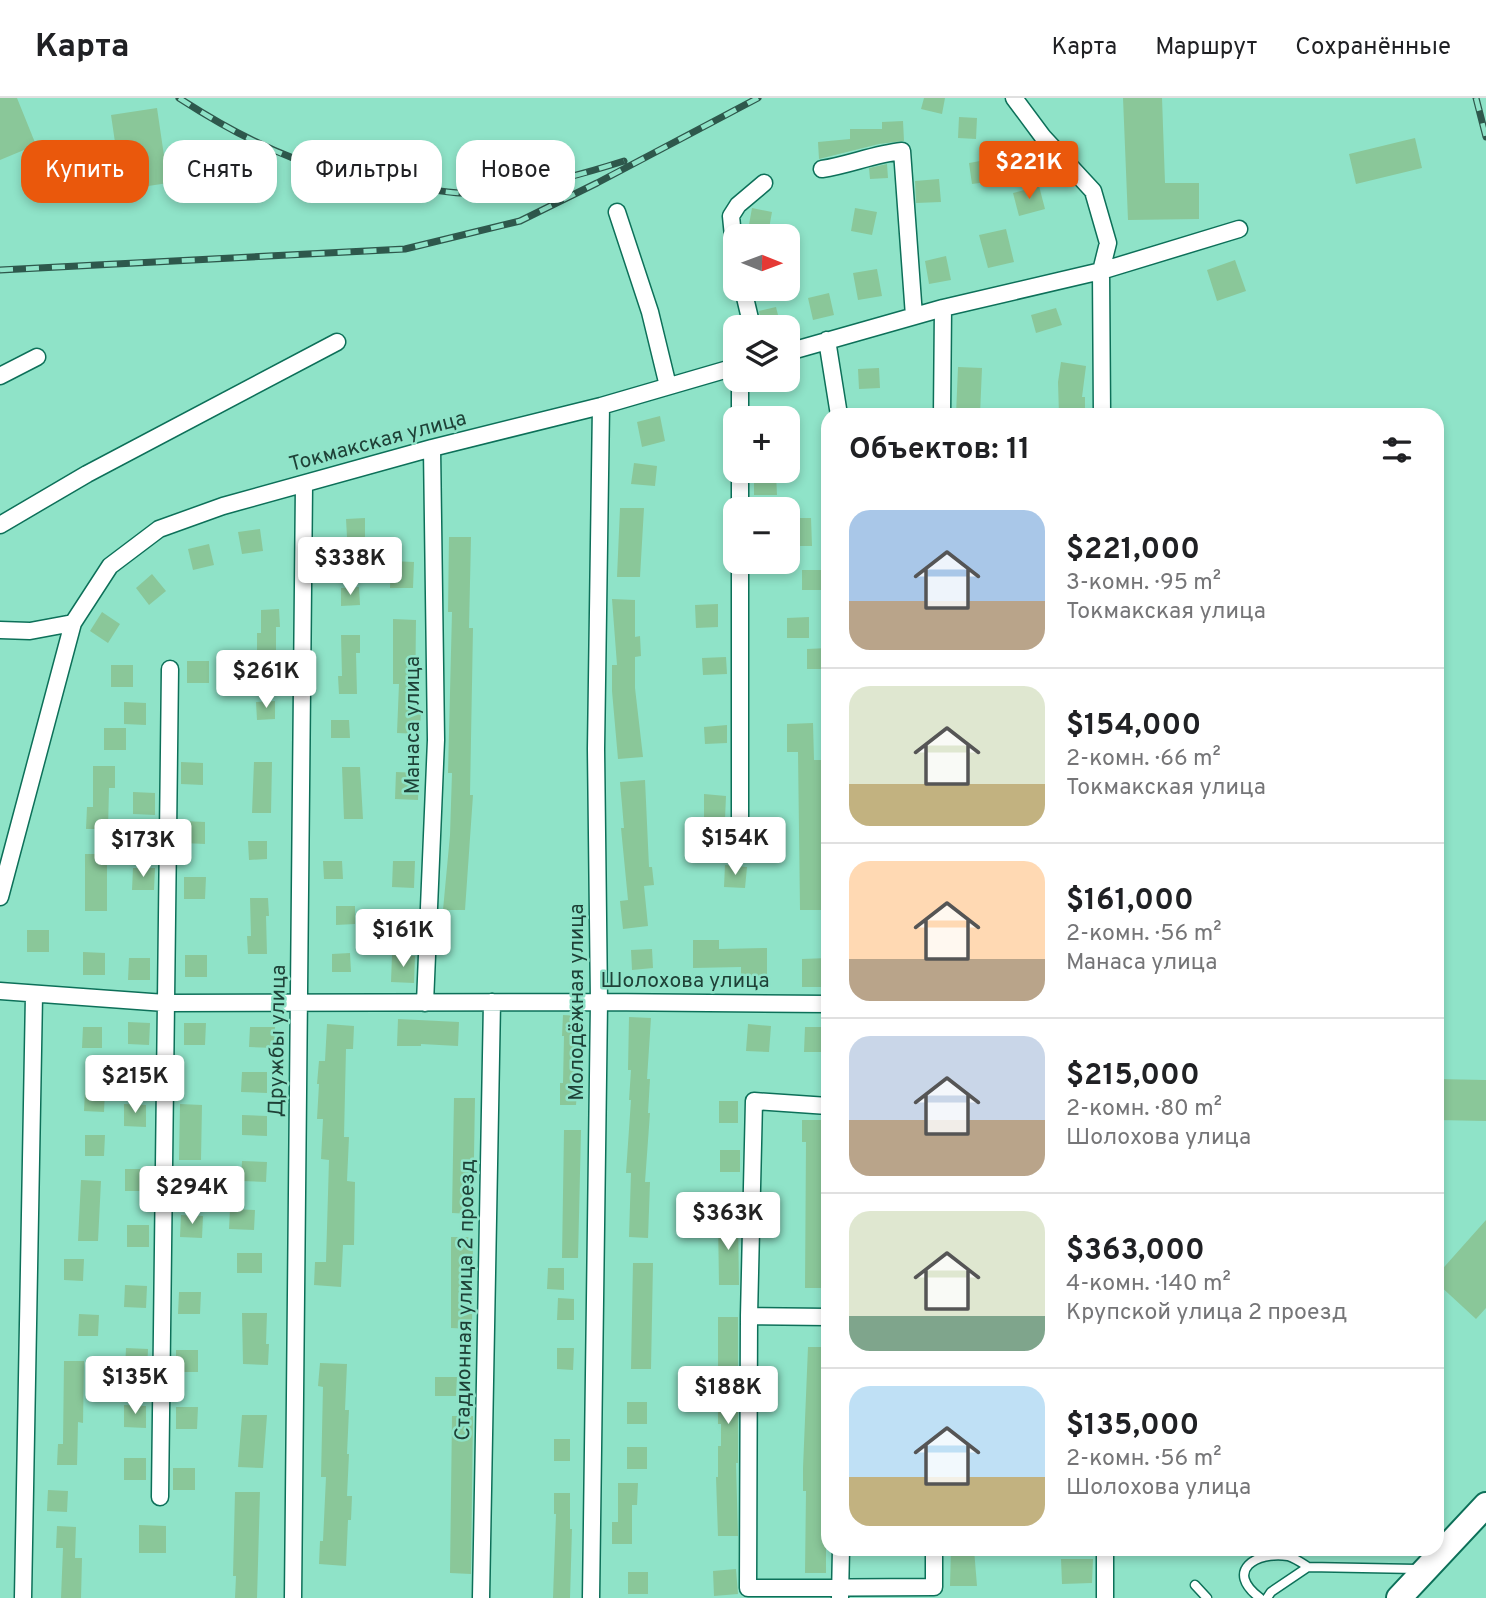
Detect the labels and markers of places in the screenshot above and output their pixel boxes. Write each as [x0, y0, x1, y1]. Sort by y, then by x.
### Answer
pin: $221K [980, 141, 1078, 201]
pin: $338K [301, 538, 399, 597]
pin: $261K [217, 650, 315, 710]
pin: $154K [686, 818, 784, 877]
pin: $173K [94, 820, 192, 879]
pin: $161K [354, 910, 452, 969]
pin: $215K [86, 1056, 184, 1115]
pin: $294K [143, 1166, 241, 1226]
pin: $363K [679, 1192, 777, 1252]
pin: $135K [86, 1356, 184, 1416]
pin: $188K [679, 1366, 777, 1426]

